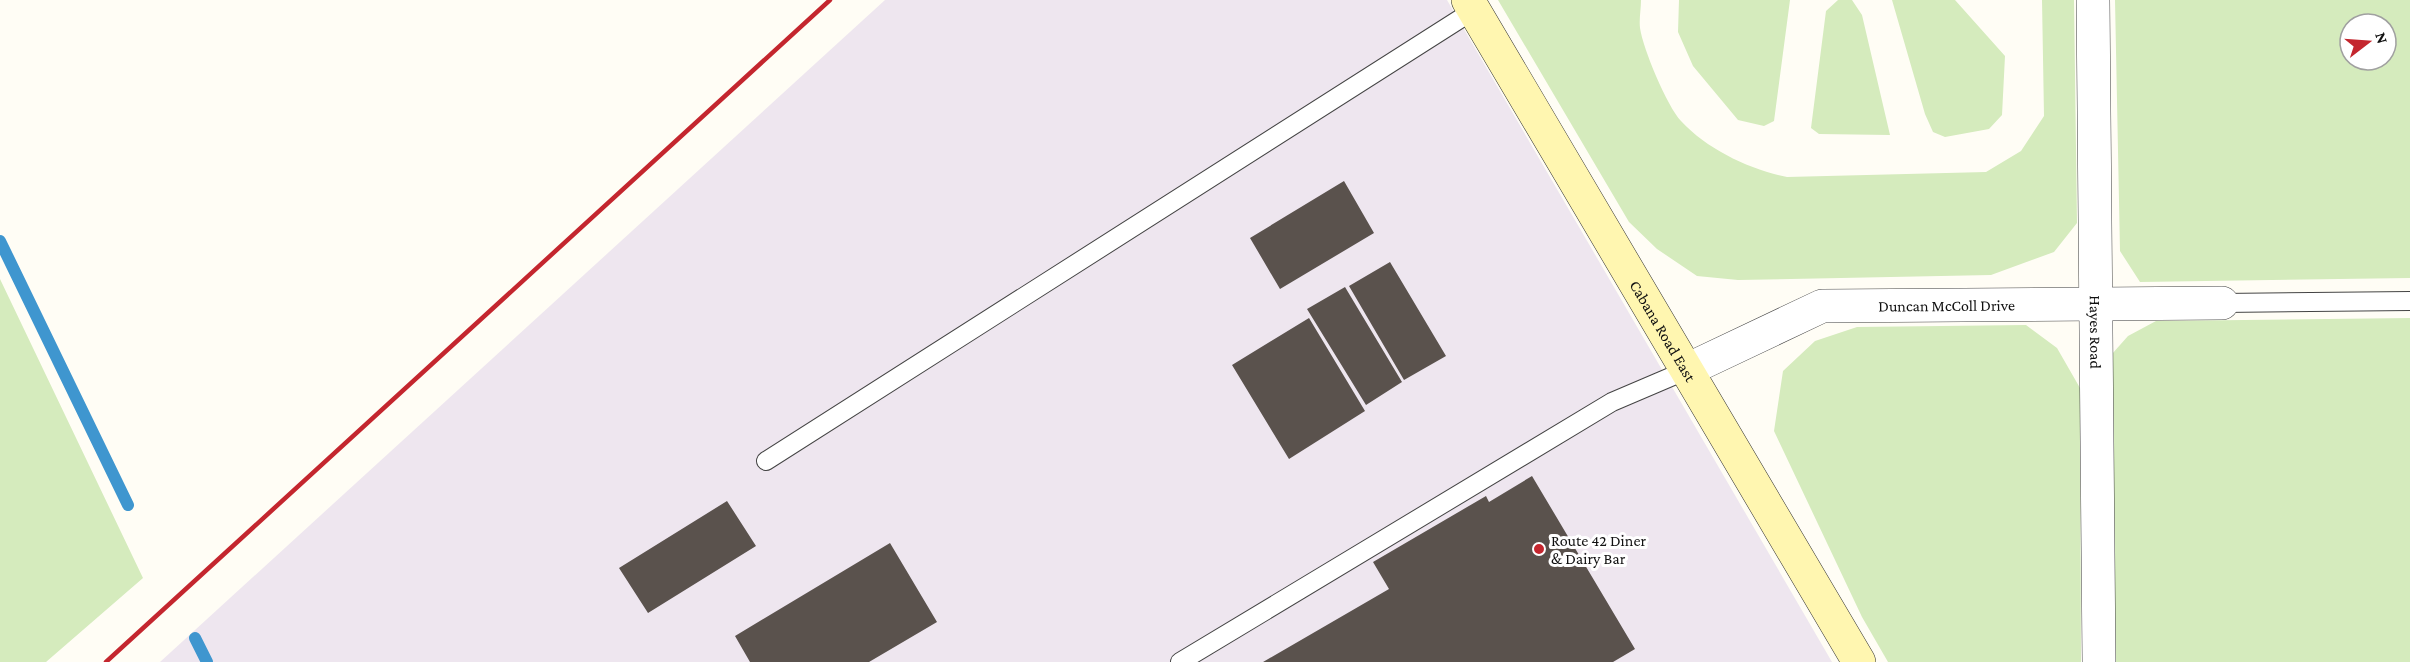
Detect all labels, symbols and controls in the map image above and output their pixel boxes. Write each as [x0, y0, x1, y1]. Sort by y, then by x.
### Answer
north arrow [2338, 12, 2398, 72]
text: N [2372, 30, 2392, 46]
street label: Cabana Road East [1626, 277, 1700, 385]
street label: Hayes Road [2086, 295, 2104, 370]
street label: Duncan McColl Drive [1878, 297, 2015, 315]
place label: Route 42 Diner & Dairy Bar [1551, 532, 1646, 568]
marker: Route 42 Diner & Dairy Bar [1532, 542, 1546, 556]

